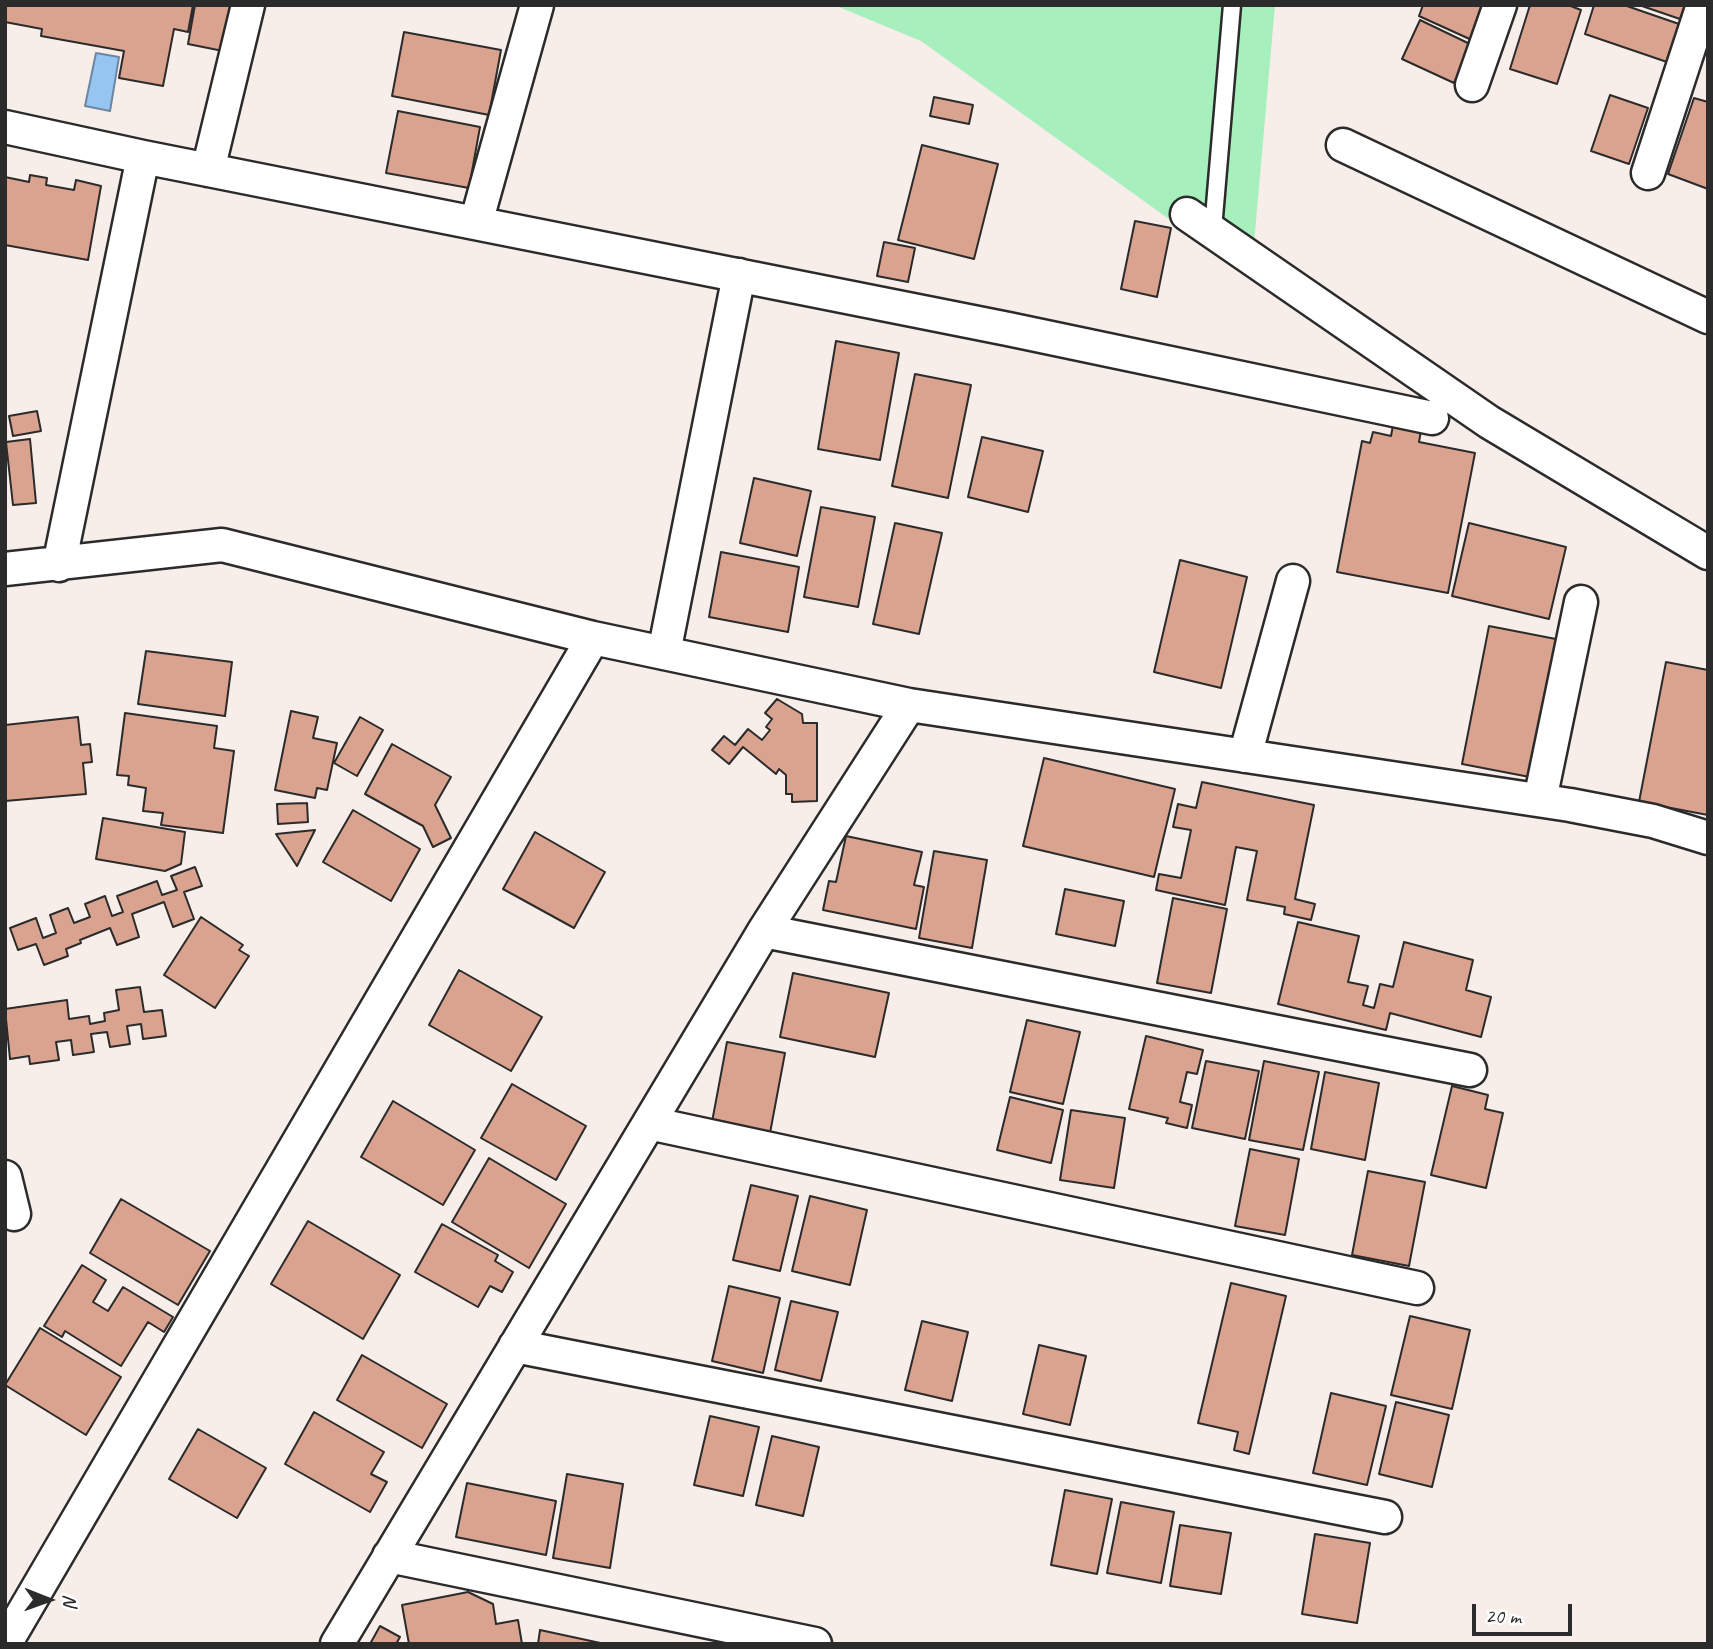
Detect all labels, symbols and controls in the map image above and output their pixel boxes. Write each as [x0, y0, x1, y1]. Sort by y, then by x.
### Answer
north arrow [14, 1565, 84, 1635]
scale bar [1475, 1590, 1575, 1634]
text: N [58, 1594, 82, 1606]
text: 20 m [1485, 1603, 1521, 1629]

